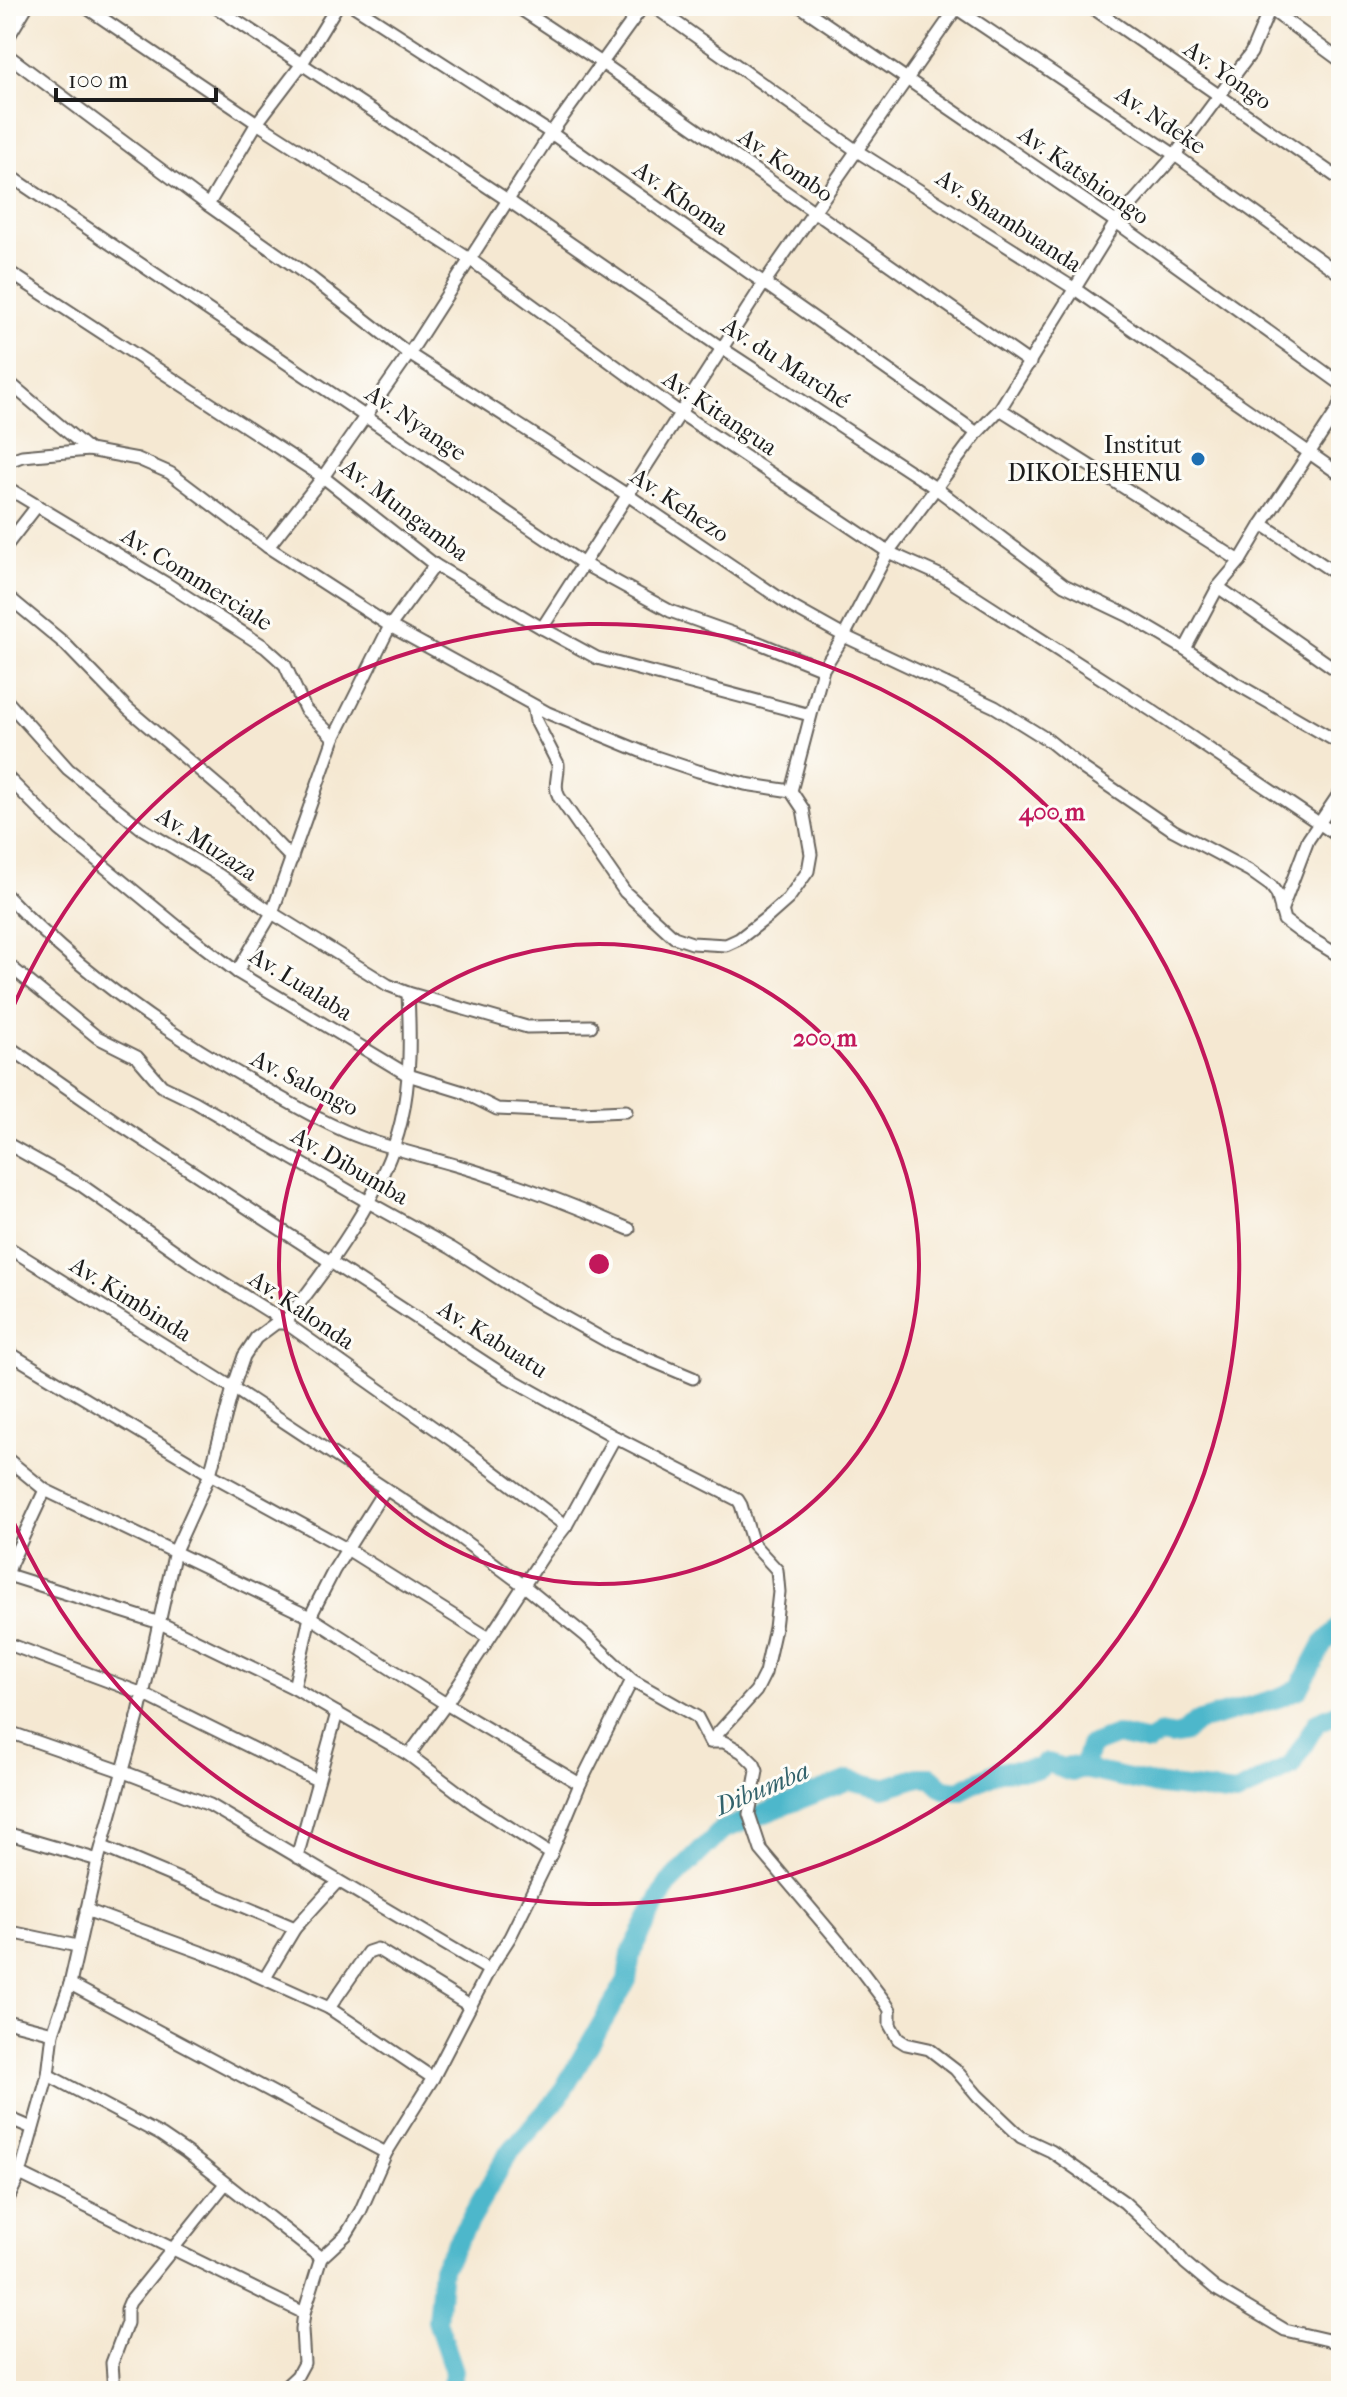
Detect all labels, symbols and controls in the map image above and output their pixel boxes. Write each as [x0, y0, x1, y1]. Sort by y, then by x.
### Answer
street label: Av. Yongo [1178, 34, 1277, 115]
scale bar [56, 52, 216, 102]
text: 100 m [68, 66, 128, 94]
street label: Av. Ndeke [1110, 79, 1211, 160]
street label: Av. Katshiongo [1012, 119, 1155, 230]
street label: Av. Kombo [732, 122, 839, 208]
street label: Av. Khoma [627, 154, 735, 241]
street label: Av. Shambuanda [930, 163, 1088, 279]
street label: Av. du Marché [716, 311, 855, 415]
street label: Av. Kitangua [657, 364, 783, 462]
street label: Av. Nyange [359, 378, 472, 467]
place label: Institut DIKOLESHENU [1007, 431, 1182, 487]
marker: Institut DIKOLESHENU [1189, 450, 1207, 468]
street label: Av. Mungamba [335, 452, 475, 568]
street label: Av. Kehezo [625, 461, 735, 548]
street label: Av. Commerciale [115, 521, 278, 637]
text: 400 m [1018, 798, 1086, 827]
street label: Av. Muzaza [150, 801, 263, 887]
street label: Av. Lualaba [243, 941, 359, 1027]
text: 200 m [793, 1024, 858, 1052]
street label: Av. Salongo [246, 1044, 363, 1122]
street label: Av. Dibumba [286, 1121, 414, 1211]
street label: Av. Kimbinda [64, 1250, 198, 1348]
centre of rings [585, 1250, 613, 1278]
street label: Av. Kalonda [243, 1264, 361, 1356]
street label: Av. Kabuatu [432, 1294, 553, 1384]
water label: Dibumba [709, 1755, 814, 1823]

